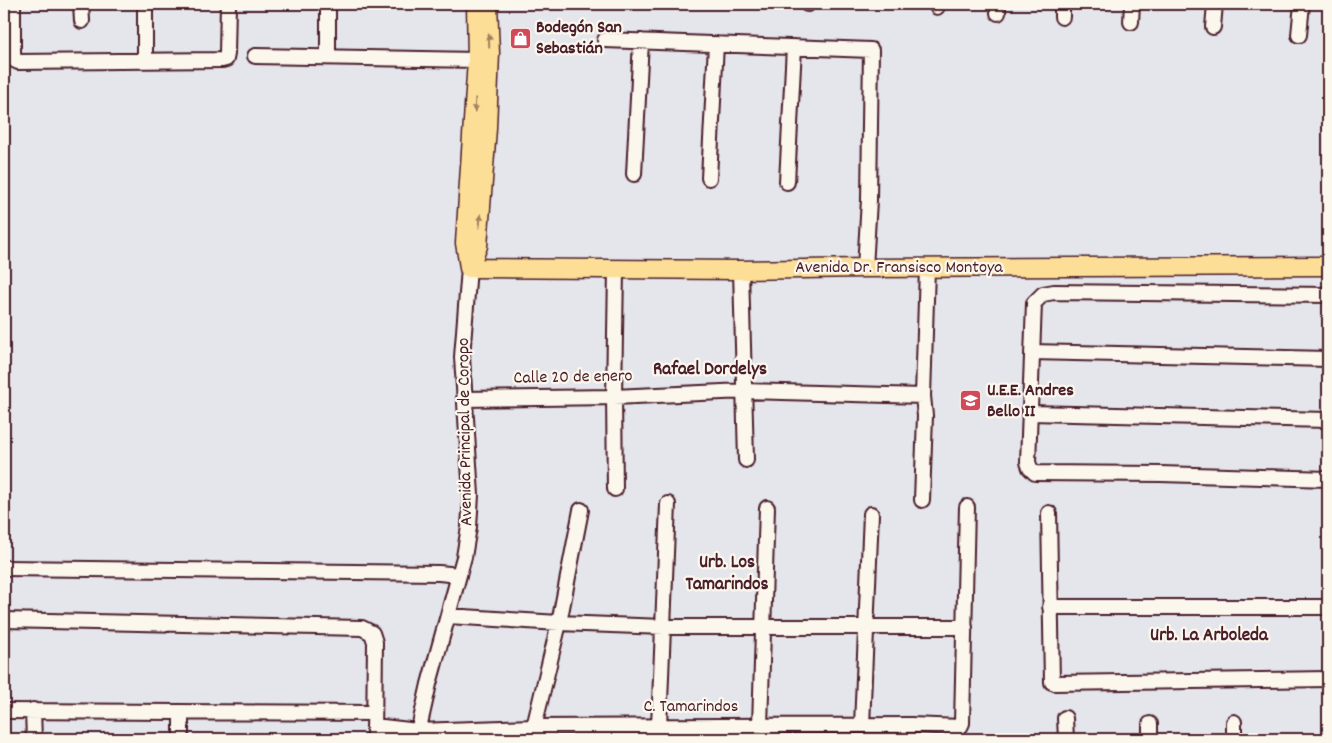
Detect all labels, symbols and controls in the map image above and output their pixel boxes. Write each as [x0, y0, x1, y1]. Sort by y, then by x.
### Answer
place label: Bodegón San Sebastián [536, 16, 622, 62]
shop icon: Bodegón San Sebastián [508, 26, 532, 50]
one-way arrow [485, 33, 493, 49]
one-way arrow [470, 97, 478, 113]
one-way arrow [476, 213, 484, 229]
street label: Avenida Dr. Fransisco Montoya [795, 256, 1003, 281]
street label: Avenida Principal de Coropo [452, 338, 480, 526]
district label: Rafael Dordelys [653, 357, 767, 384]
street label: Calle 20 de enero [513, 364, 633, 392]
place label: U.E.E. Andres Bello II [987, 379, 1074, 425]
school or university icon: U.E.E. Andres Bello II [959, 389, 983, 413]
district label: Urb. Los Tamarindos [685, 550, 769, 599]
district label: Urb. La Arboleda [1150, 623, 1269, 650]
street label: C. Tamarindos [644, 695, 738, 720]

